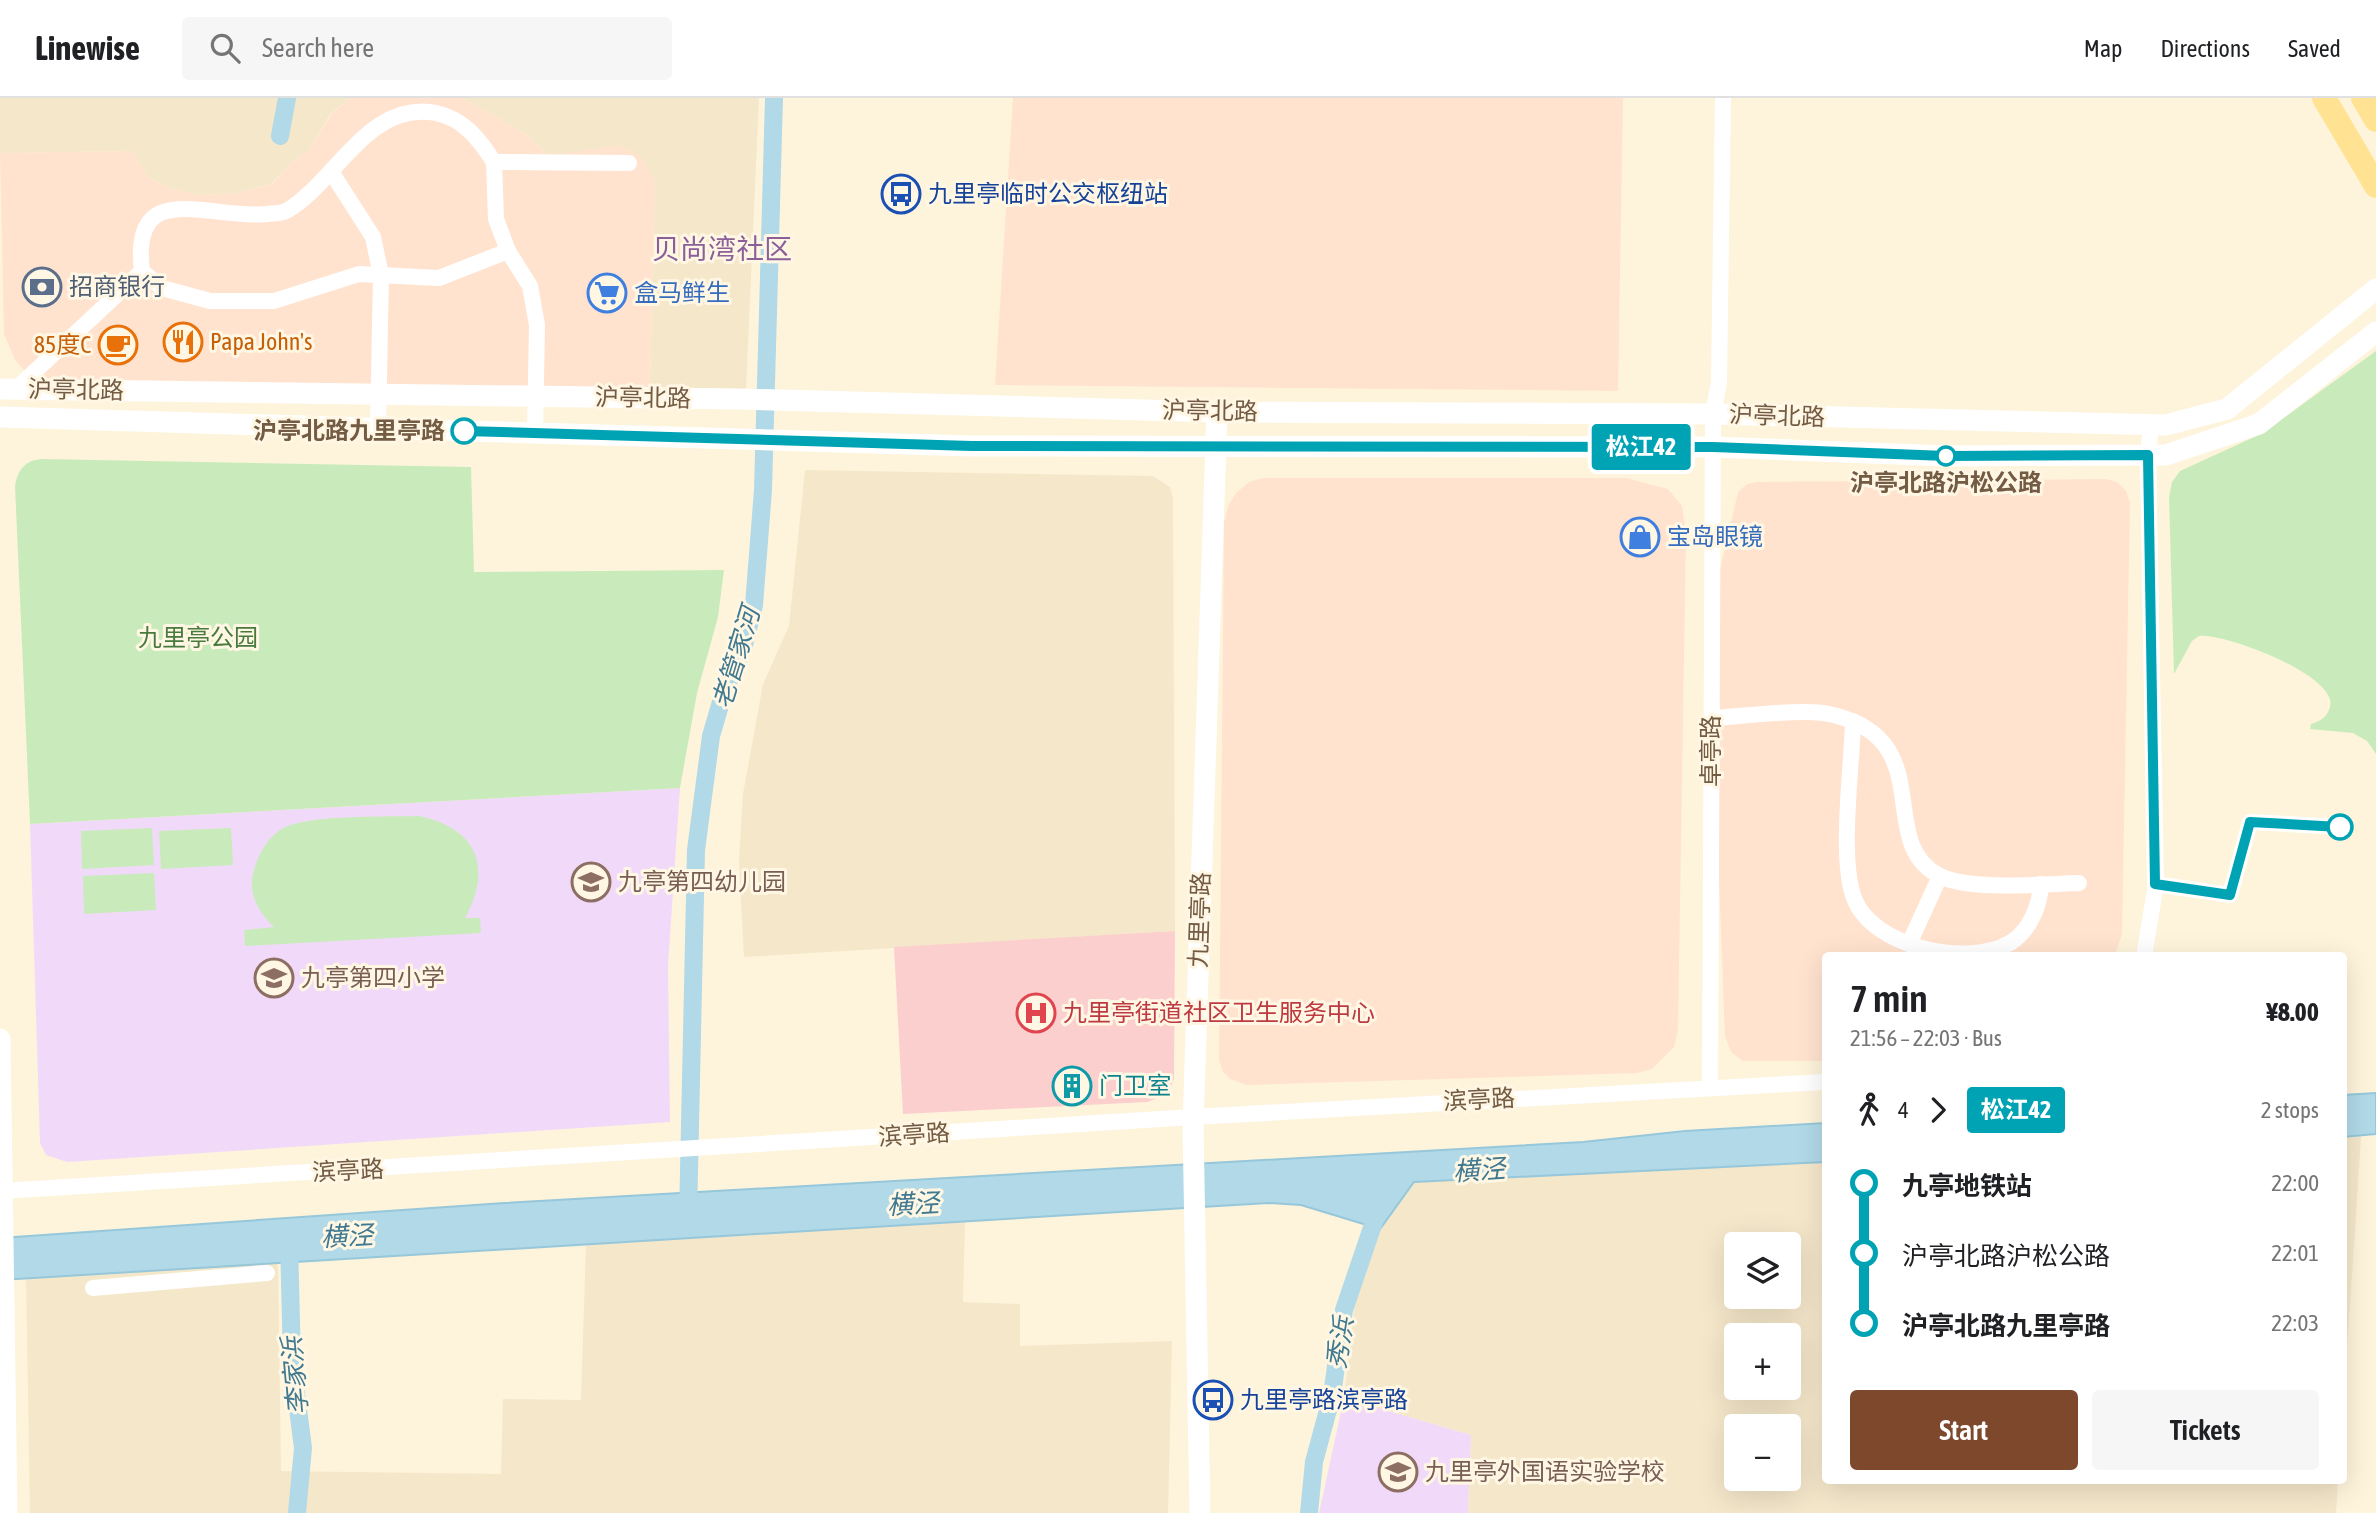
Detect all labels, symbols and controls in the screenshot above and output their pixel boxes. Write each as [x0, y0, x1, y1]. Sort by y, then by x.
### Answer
search box [182, 17, 672, 80]
text: Linewise [35, 29, 140, 67]
icon: search [206, 29, 244, 67]
text: Search here [262, 33, 374, 63]
text: Map [2084, 35, 2122, 62]
text: Directions [2160, 35, 2250, 62]
text: Saved [2288, 35, 2341, 62]
bus stop icon: 九里亭临时公交枢纽站 [880, 173, 922, 215]
place label: 九里亭临时公交枢纽站 [928, 180, 1168, 207]
district label: 贝尚湾社区 [652, 233, 792, 265]
bank icon: 招商银行 [21, 266, 63, 308]
supermarket icon: 盒马鲜生 [586, 272, 628, 314]
place label: 招商银行 [69, 273, 165, 300]
place label: 盒马鲜生 [634, 279, 730, 306]
restaurant icon: Papa John's [162, 321, 204, 363]
cafe icon: 85度C [97, 324, 139, 366]
place label: Papa John's [210, 328, 312, 355]
place label: 85度C [34, 331, 91, 358]
street label: 沪亭北路 [28, 375, 124, 404]
street label: 沪亭北路 [595, 383, 691, 412]
street label: 沪亭北路 [1162, 396, 1258, 425]
street label: 沪亭北路 [1729, 400, 1825, 431]
place label: 沪亭北路九里亭路 [253, 417, 445, 444]
marker: 沪亭北路九里亭路 [451, 418, 477, 444]
line badge: 松江42 [1592, 424, 1690, 470]
text: 松江42 [1606, 433, 1676, 460]
marker: 沪亭北路沪松公路 [1936, 446, 1956, 466]
place label: 沪亭北路沪松公路 [1850, 469, 2042, 496]
shop icon: 宝岛眼镜 [1619, 516, 1661, 558]
place label: 宝岛眼镜 [1667, 523, 1763, 550]
water label: 老管家河 [706, 599, 767, 712]
park label: 九里亭公园 [138, 624, 258, 651]
street label: 卓亭路 [1697, 715, 1724, 787]
unlabelled marker [2327, 814, 2353, 840]
school or university icon: 九亭第四幼儿园 [570, 861, 612, 903]
place label: 九亭第四幼儿园 [618, 868, 786, 895]
street label: 九里亭路 [1184, 872, 1215, 968]
school or university icon: 九亭第四小学 [253, 957, 295, 999]
place label: 九亭第四小学 [301, 964, 445, 991]
text: 7 min [1850, 977, 1928, 1020]
hospital icon: 九里亭街道社区卫生服务中心 [1015, 992, 1057, 1034]
text: ¥8.00 [2266, 997, 2319, 1027]
place label: 九里亭街道社区卫生服务中心 [1063, 999, 1375, 1026]
text: 21:56 – 22:03 · Bus [1850, 1025, 2002, 1051]
building icon: 门卫室 [1051, 1065, 1093, 1107]
place label: 门卫室 [1099, 1072, 1171, 1099]
street label: 滨亭路 [1442, 1084, 1516, 1115]
icon: walk [1850, 1091, 1888, 1129]
icon: forward [1919, 1091, 1957, 1129]
text: 松江42 [1981, 1096, 2051, 1123]
text: 4 [1898, 1097, 1909, 1123]
text: 2 stops [2261, 1097, 2319, 1123]
street label: 滨亭路 [877, 1119, 951, 1150]
water label: 横泾 [1452, 1153, 1509, 1187]
street label: 滨亭路 [311, 1155, 385, 1186]
text: 22:00 [2271, 1170, 2319, 1196]
text: 九亭地铁站 [1902, 1171, 2032, 1201]
water label: 横泾 [886, 1188, 943, 1220]
water label: 横泾 [320, 1220, 377, 1252]
map controls [1724, 1232, 1801, 1491]
button: layers [1724, 1232, 1801, 1309]
text: 22:01 [2271, 1240, 2319, 1266]
text: 沪亭北路沪松公路 [1902, 1241, 2110, 1271]
text: 22:03 [2271, 1310, 2319, 1336]
text: 沪亭北路九里亭路 [1902, 1311, 2110, 1341]
water label: 秀浜 [1321, 1313, 1359, 1371]
button: + [1724, 1323, 1801, 1400]
water label: 李家浜 [276, 1334, 313, 1416]
bus stop icon: 九里亭路滨亭路 [1192, 1379, 1234, 1421]
place label: 九里亭路滨亭路 [1240, 1386, 1408, 1413]
button: Start [1850, 1390, 2078, 1470]
button: Tickets [2092, 1390, 2319, 1470]
button: − [1724, 1414, 1801, 1491]
school or university icon: 九里亭外国语实验学校 [1377, 1451, 1419, 1493]
place label: 九里亭外国语实验学校 [1425, 1458, 1665, 1485]

